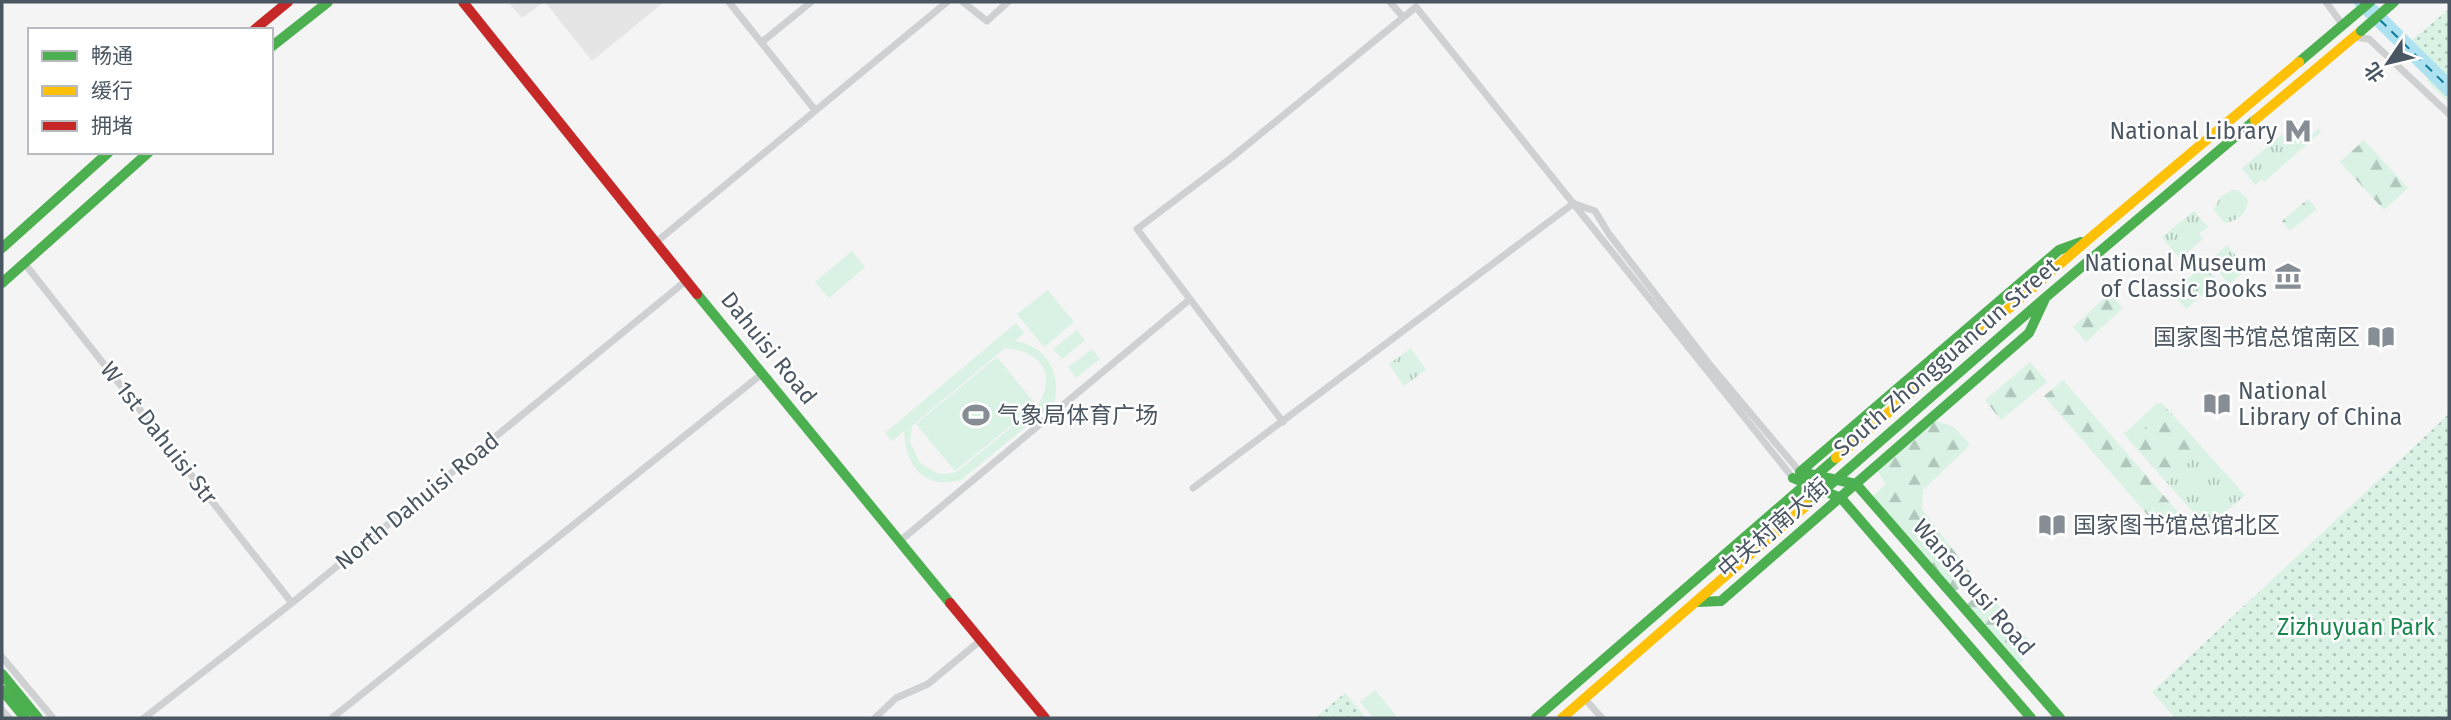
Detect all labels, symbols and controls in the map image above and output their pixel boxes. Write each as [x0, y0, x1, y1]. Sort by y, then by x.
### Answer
legend [28, 28, 273, 154]
north arrow [2353, 28, 2423, 98]
text: 畅通 [91, 43, 133, 69]
text: 北 [2360, 58, 2389, 87]
text: 缓行 [91, 78, 133, 104]
text: 拥堵 [91, 113, 133, 139]
metro station icon: National Library [2283, 116, 2313, 146]
place label: National Library [2110, 117, 2278, 145]
place label: National Museum of Classic Books [2084, 249, 2267, 303]
street label: South Zhongguancun Street [1828, 251, 2065, 462]
museum icon: National Museum of Classic Books [2273, 261, 2303, 291]
street label: Dahuisi Road [715, 286, 823, 410]
library icon: 国家图书馆总馆南区 [2366, 322, 2396, 352]
place label: 国家图书馆总馆南区 [2153, 323, 2360, 351]
street label: W 1st Dahuisi Str [95, 356, 224, 510]
place label: National Library of China [2238, 377, 2402, 431]
library icon: National Library of China [2202, 389, 2232, 419]
sports icon: 气象局体育广场 [961, 400, 991, 430]
place label: 气象局体育广场 [997, 401, 1158, 429]
street label: North Dahuisi Road [329, 426, 505, 576]
street label: 中关村南大街 [1712, 472, 1834, 584]
library icon: 国家图书馆总馆北区 [2037, 510, 2067, 540]
place label: 国家图书馆总馆北区 [2073, 511, 2280, 539]
street label: Wanshousi Road [1907, 513, 2041, 661]
park label: Zizhuyuan Park [2277, 613, 2435, 641]

